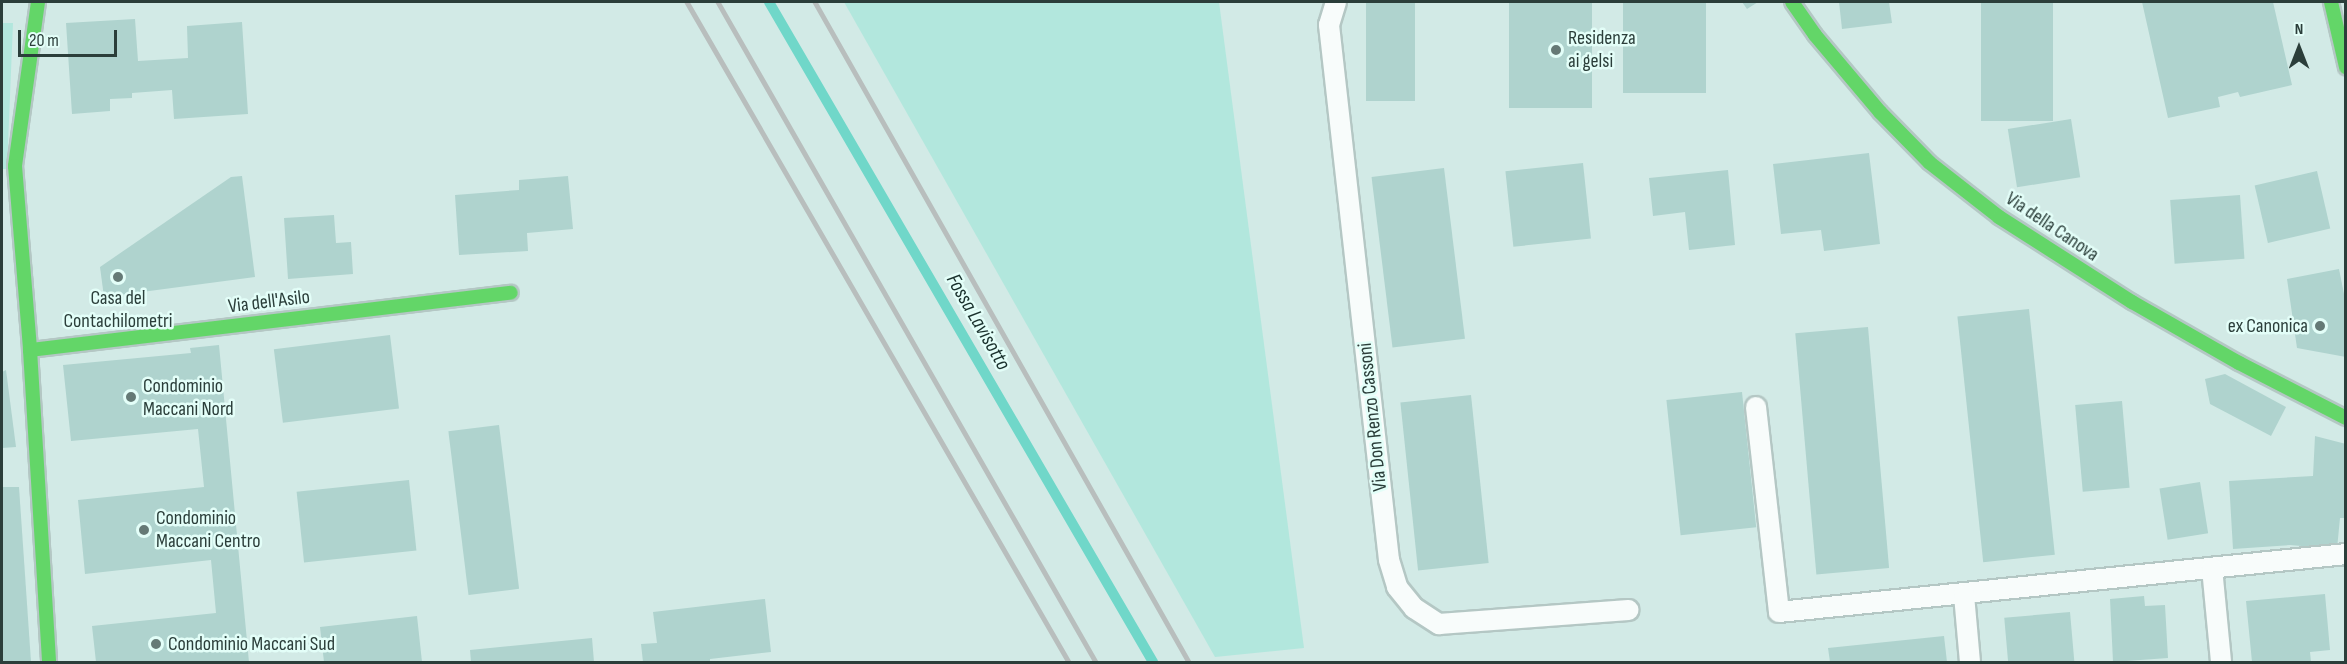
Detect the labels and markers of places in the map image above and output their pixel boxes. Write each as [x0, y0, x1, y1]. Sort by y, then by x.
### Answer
place label: Residenza ai gelsi [1568, 27, 1636, 74]
marker: Residenza ai gelsi [1549, 43, 1563, 57]
marker: Casa del Contachilometri [111, 270, 125, 284]
place label: Casa del Contachilometri [64, 286, 172, 333]
place label: ex Canonica [2228, 314, 2308, 338]
marker: ex Canonica [2313, 319, 2327, 333]
place label: Condominio Maccani Nord [143, 374, 234, 421]
marker: Condominio Maccani Nord [124, 390, 138, 404]
place label: Condominio Maccani Centro [156, 506, 260, 553]
marker: Condominio Maccani Centro [137, 523, 151, 537]
place label: Condominio Maccani Sud [168, 632, 335, 656]
marker: Condominio Maccani Sud [149, 637, 163, 651]

